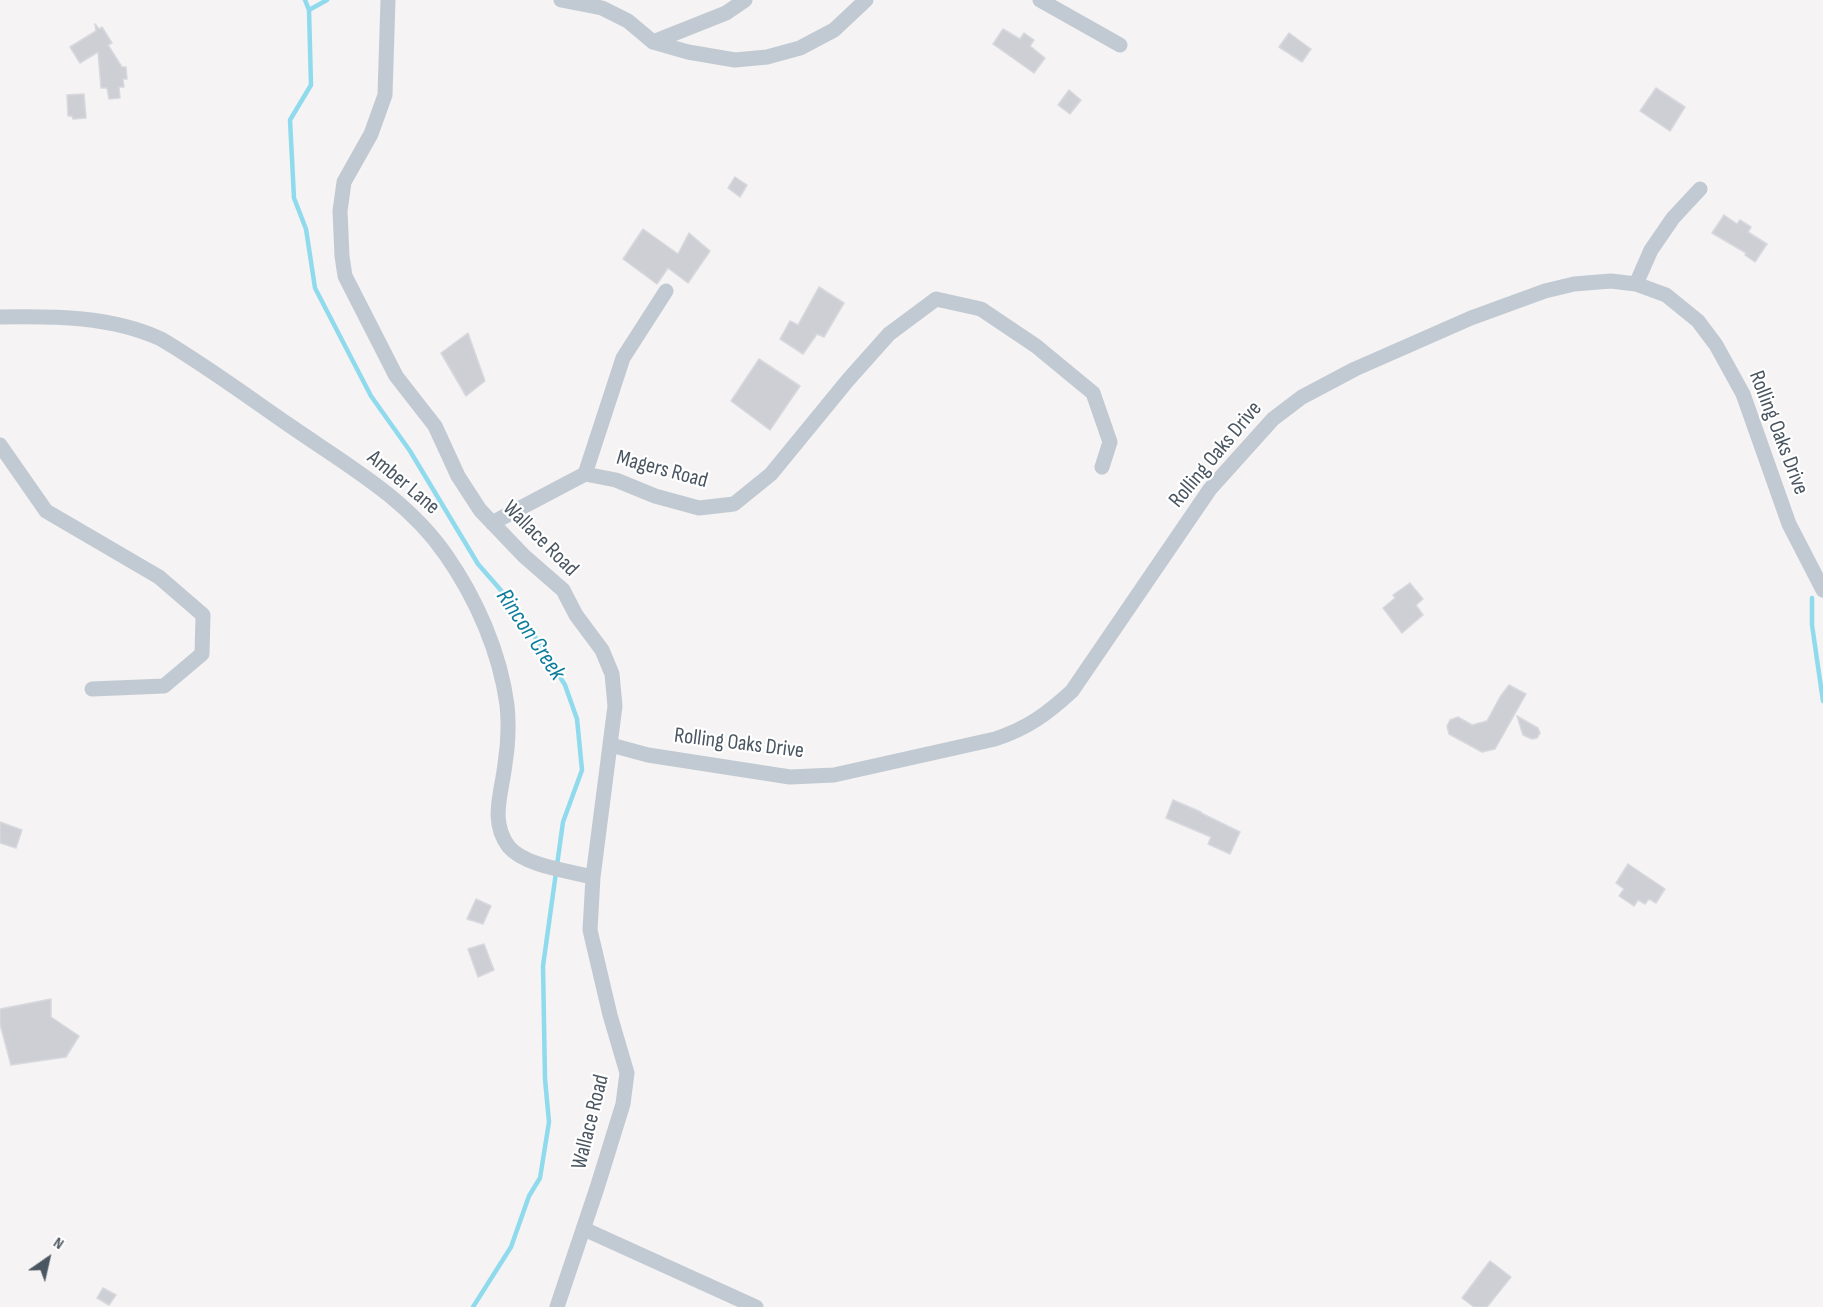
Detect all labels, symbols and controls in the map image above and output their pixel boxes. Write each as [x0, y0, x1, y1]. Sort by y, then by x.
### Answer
street label: Rolling Oaks Drive [1742, 367, 1814, 499]
street label: Rolling Oaks Drive [1164, 397, 1268, 513]
street label: Amber Lane [361, 445, 445, 521]
street label: Magers Road [614, 445, 710, 495]
street label: Wallace Road [497, 496, 583, 582]
water label: Rincon Creek [489, 584, 571, 686]
street label: Rolling Oaks Drive [673, 723, 805, 765]
street label: Wallace Road [567, 1072, 615, 1172]
north arrow [18, 1229, 78, 1289]
text: N [49, 1233, 67, 1254]

